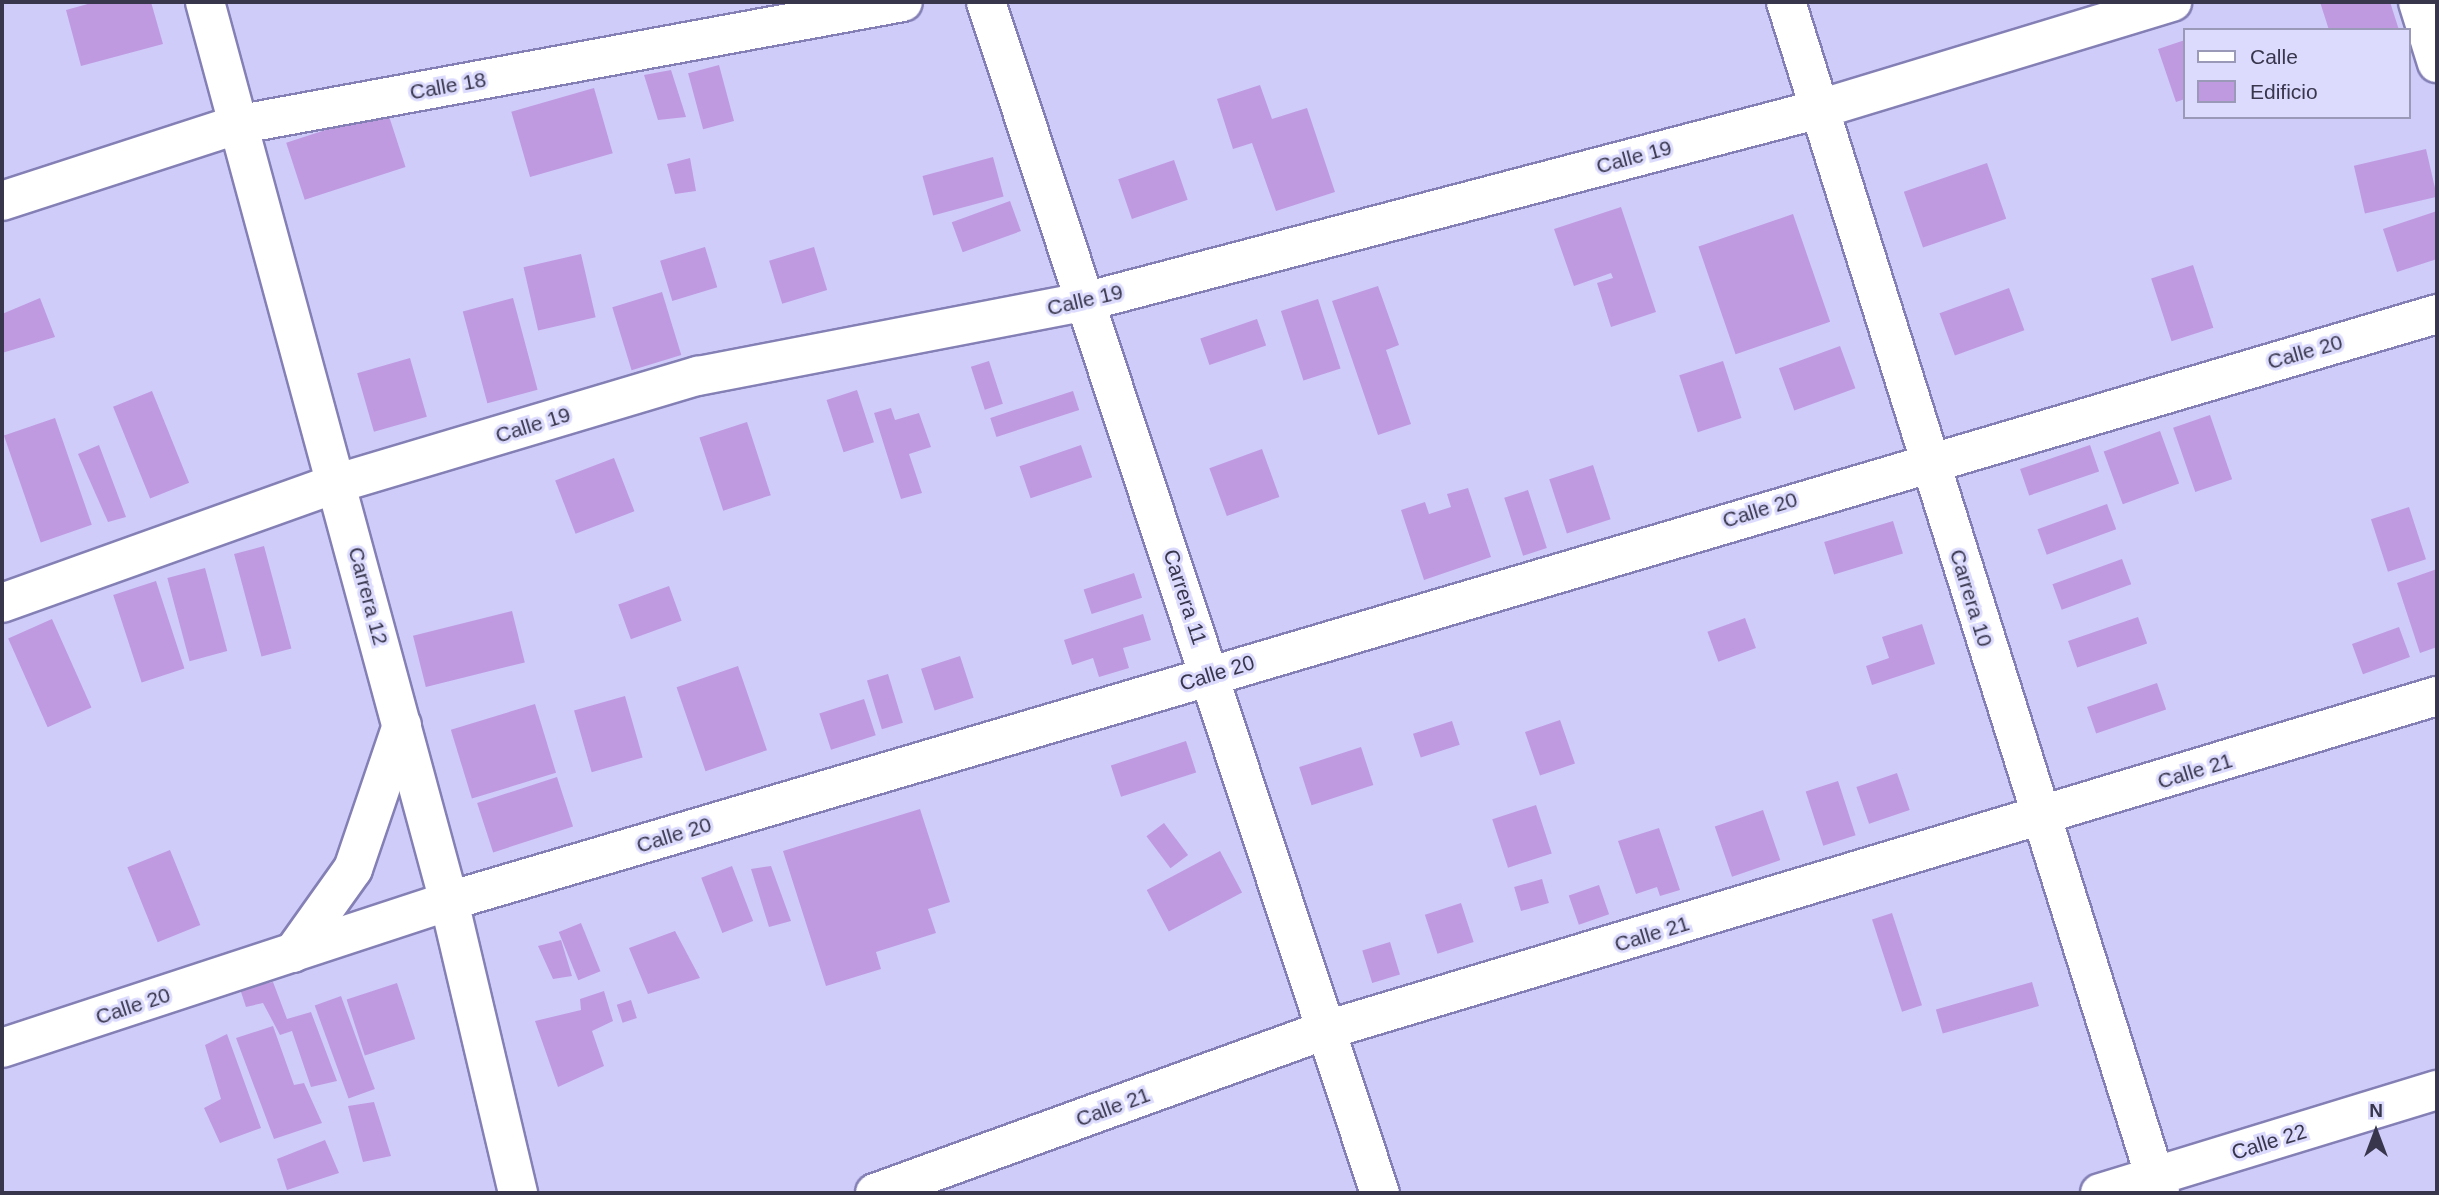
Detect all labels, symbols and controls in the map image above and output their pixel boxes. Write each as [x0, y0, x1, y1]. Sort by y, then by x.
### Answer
legend [2184, 28, 2411, 119]
text: Calle [2250, 45, 2298, 68]
street label: Calle 18 [408, 67, 488, 105]
text: Edificio [2250, 80, 2318, 103]
street label: Calle 19 [1594, 135, 1674, 179]
street label: Calle 19 [1045, 279, 1125, 321]
street label: Calle 20 [2264, 329, 2346, 375]
street label: Calle 19 [492, 402, 574, 448]
street label: Calle 20 [1719, 487, 1801, 533]
street label: Carrera 12 [343, 544, 393, 648]
street label: Carrera 11 [1158, 546, 1212, 648]
street label: Carrera 10 [1944, 546, 1998, 650]
street label: Calle 20 [1176, 650, 1258, 696]
street label: Calle 21 [2154, 748, 2236, 794]
street label: Calle 20 [633, 812, 715, 858]
street label: Calle 21 [1611, 911, 1693, 957]
street label: Calle 20 [92, 982, 174, 1030]
street label: Calle 21 [1072, 1082, 1154, 1132]
north arrow [2341, 1097, 2411, 1167]
text: N [2369, 1100, 2383, 1121]
street label: Calle 22 [2228, 1119, 2310, 1165]

